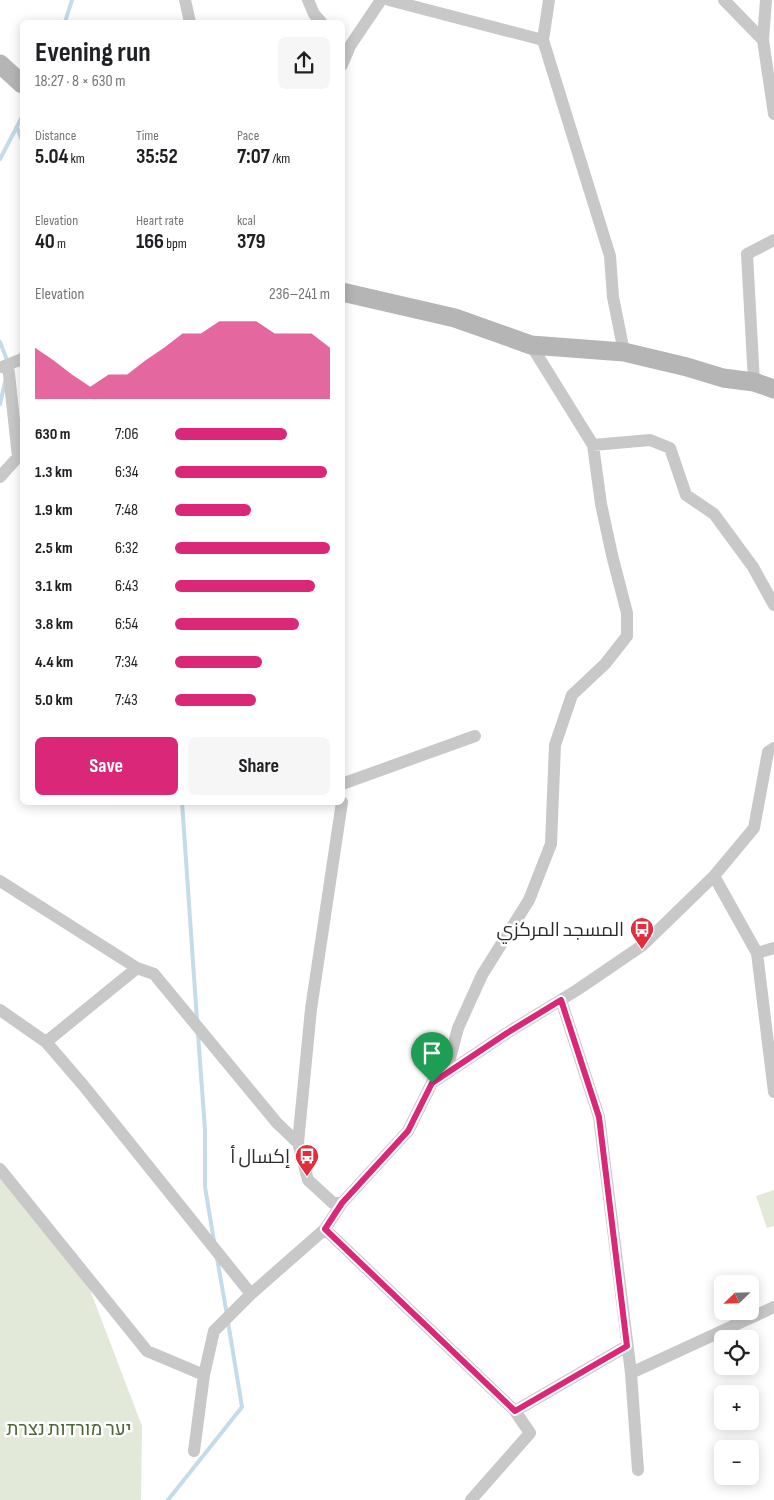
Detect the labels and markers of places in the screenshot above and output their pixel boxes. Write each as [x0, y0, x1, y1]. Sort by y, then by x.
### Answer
bus stop icon: المسجد المركزي [629, 916, 655, 950]
place label: المسجد المركزي [496, 919, 624, 944]
pin [411, 1032, 453, 1083]
bus stop icon: إكسال أ [294, 1143, 320, 1177]
place label: إكسال أ [230, 1145, 290, 1169]

